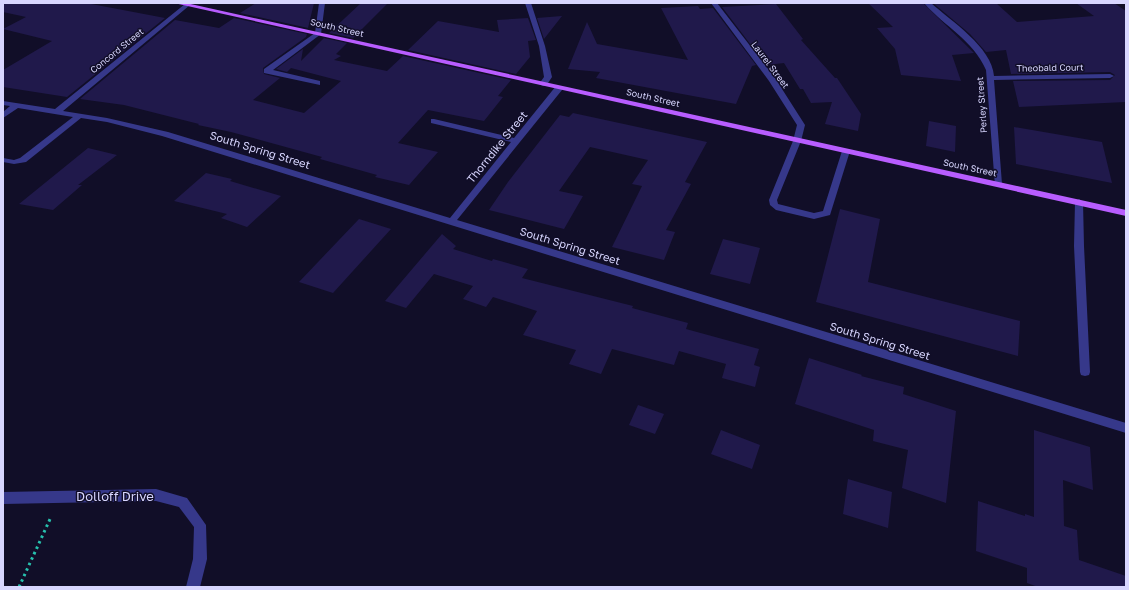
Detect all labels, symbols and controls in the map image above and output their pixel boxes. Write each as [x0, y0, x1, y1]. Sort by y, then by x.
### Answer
street label: South Street [309, 16, 365, 39]
street label: Concord Street [88, 26, 146, 75]
street label: Laurel Street [749, 39, 792, 91]
street label: Theobald Court [1016, 61, 1084, 74]
street label: Perley Street [974, 76, 989, 133]
street label: South Street [625, 86, 681, 109]
street label: Thorndike Street [464, 108, 530, 185]
street label: South Spring Street [208, 128, 312, 171]
street label: South Street [942, 156, 998, 179]
street label: South Spring Street [518, 224, 622, 267]
street label: South Spring Street [828, 319, 932, 362]
street label: Dolloff Drive [76, 488, 154, 504]

